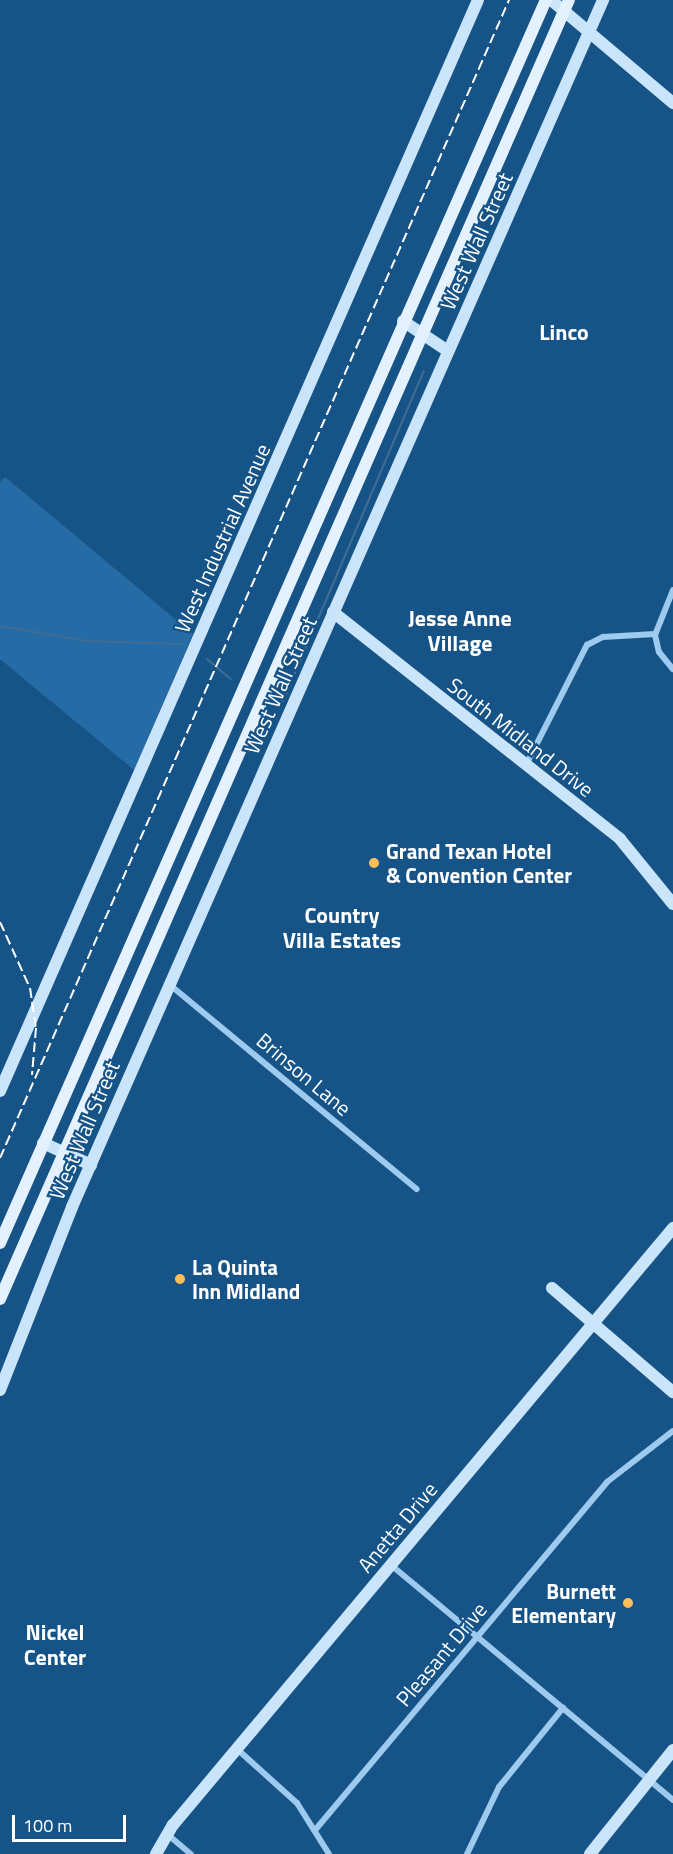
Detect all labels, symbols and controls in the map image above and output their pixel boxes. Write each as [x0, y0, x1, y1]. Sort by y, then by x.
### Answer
street label: West Wall Street [434, 168, 518, 314]
district label: Linco [539, 320, 589, 346]
street label: West Industrial Avenue [169, 440, 275, 636]
district label: Jesse Anne Village [408, 605, 512, 656]
street label: West Wall Street [238, 612, 322, 758]
street label: South Midland Drive [443, 672, 599, 802]
place label: Grand Texan Hotel & Convention Center [386, 838, 572, 888]
marker: Grand Texan Hotel & Convention Center [367, 856, 381, 870]
district label: Country Villa Estates [283, 902, 401, 954]
street label: Brinson Lane [252, 1027, 356, 1121]
street label: West Wall Street [44, 1057, 124, 1203]
place label: La Quinta Inn Midland [192, 1254, 300, 1304]
marker: La Quinta Inn Midland [173, 1272, 187, 1286]
street label: Anetta Drive [352, 1477, 442, 1577]
place label: Burnett Elementary [511, 1578, 616, 1628]
marker: Burnett Elementary [621, 1596, 635, 1610]
street label: Pleasant Drive [390, 1597, 492, 1711]
district label: Nickel Center [24, 1619, 86, 1670]
scale bar [15, 1803, 129, 1841]
text: 100 m [23, 1812, 72, 1839]

